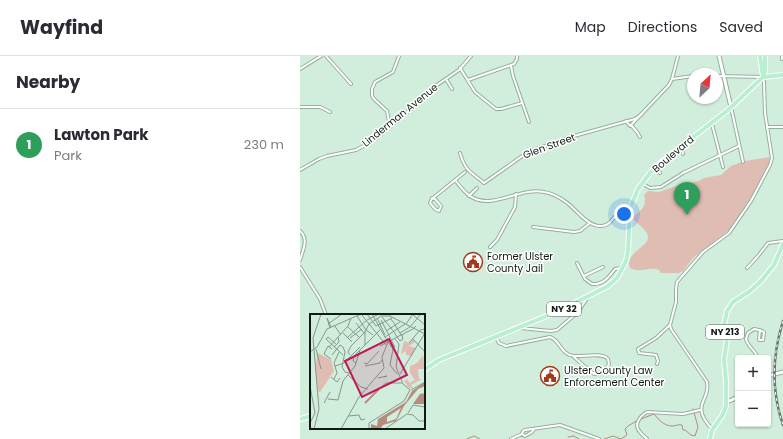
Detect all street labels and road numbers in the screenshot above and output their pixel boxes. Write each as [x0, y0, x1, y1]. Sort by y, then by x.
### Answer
street label: Linderman Avenue [359, 80, 441, 150]
street label: Glen Street [521, 129, 578, 162]
street label: Boulevard [649, 132, 697, 176]
road number: NY 32 [547, 302, 581, 316]
road number: NY 213 [706, 325, 744, 339]

